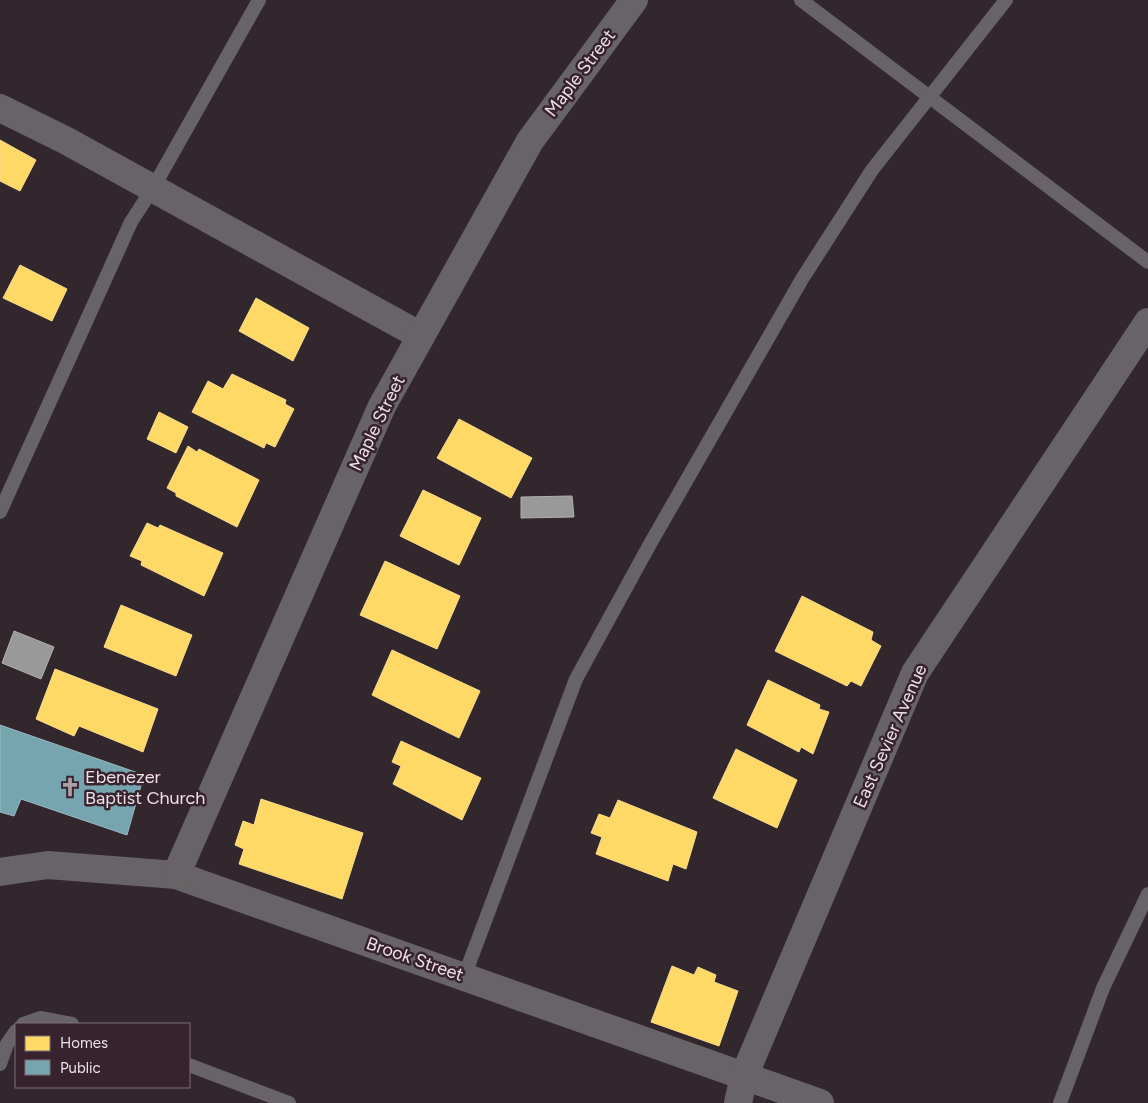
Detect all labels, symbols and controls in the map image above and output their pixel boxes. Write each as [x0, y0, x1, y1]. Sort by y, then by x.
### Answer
street label: Maple Street [540, 25, 620, 121]
street label: Maple Street [344, 371, 410, 474]
street label: East Sevier Avenue [848, 661, 932, 811]
place label: Ebenezer Baptist Church [85, 766, 205, 809]
church icon: Ebenezer Baptist Church [59, 776, 81, 798]
street label: Brook Street [363, 932, 467, 986]
legend [15, 1023, 190, 1088]
text: Homes [60, 1034, 108, 1052]
text: Public [60, 1059, 101, 1077]

